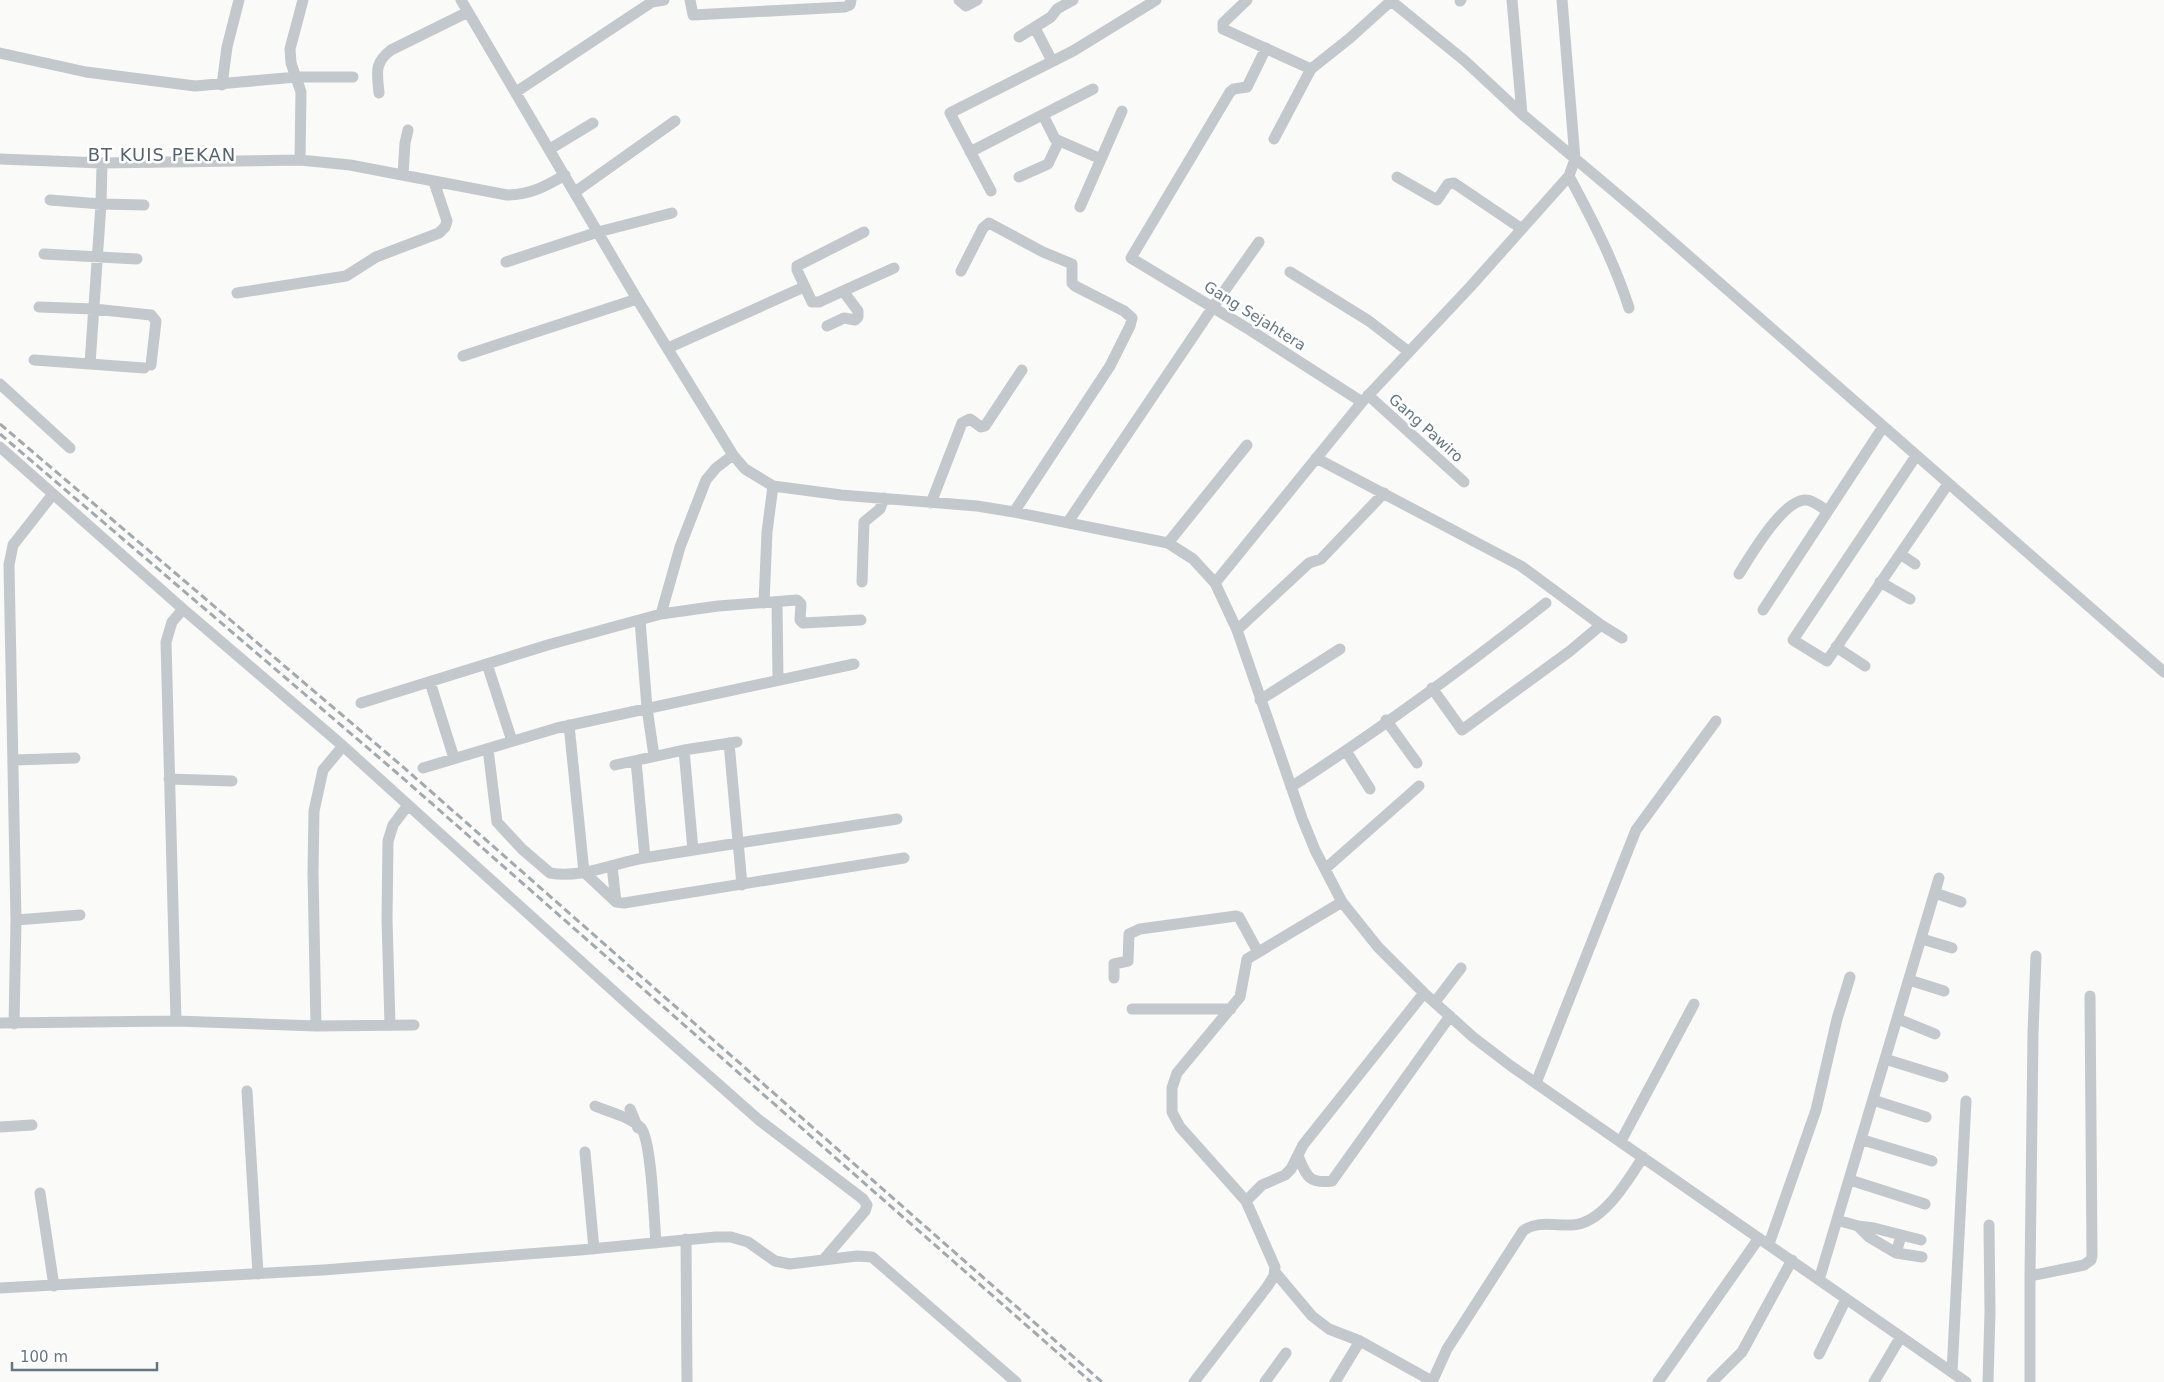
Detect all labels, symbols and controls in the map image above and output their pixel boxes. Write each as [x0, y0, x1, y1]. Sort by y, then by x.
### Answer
district label: BT KUIS PEKAN [88, 144, 236, 165]
street label: Gang Sejahtera [1201, 277, 1309, 355]
street label: Gang Pawiro [1385, 390, 1467, 466]
scale bar [12, 1340, 158, 1372]
text: 100 m [20, 1348, 68, 1366]

